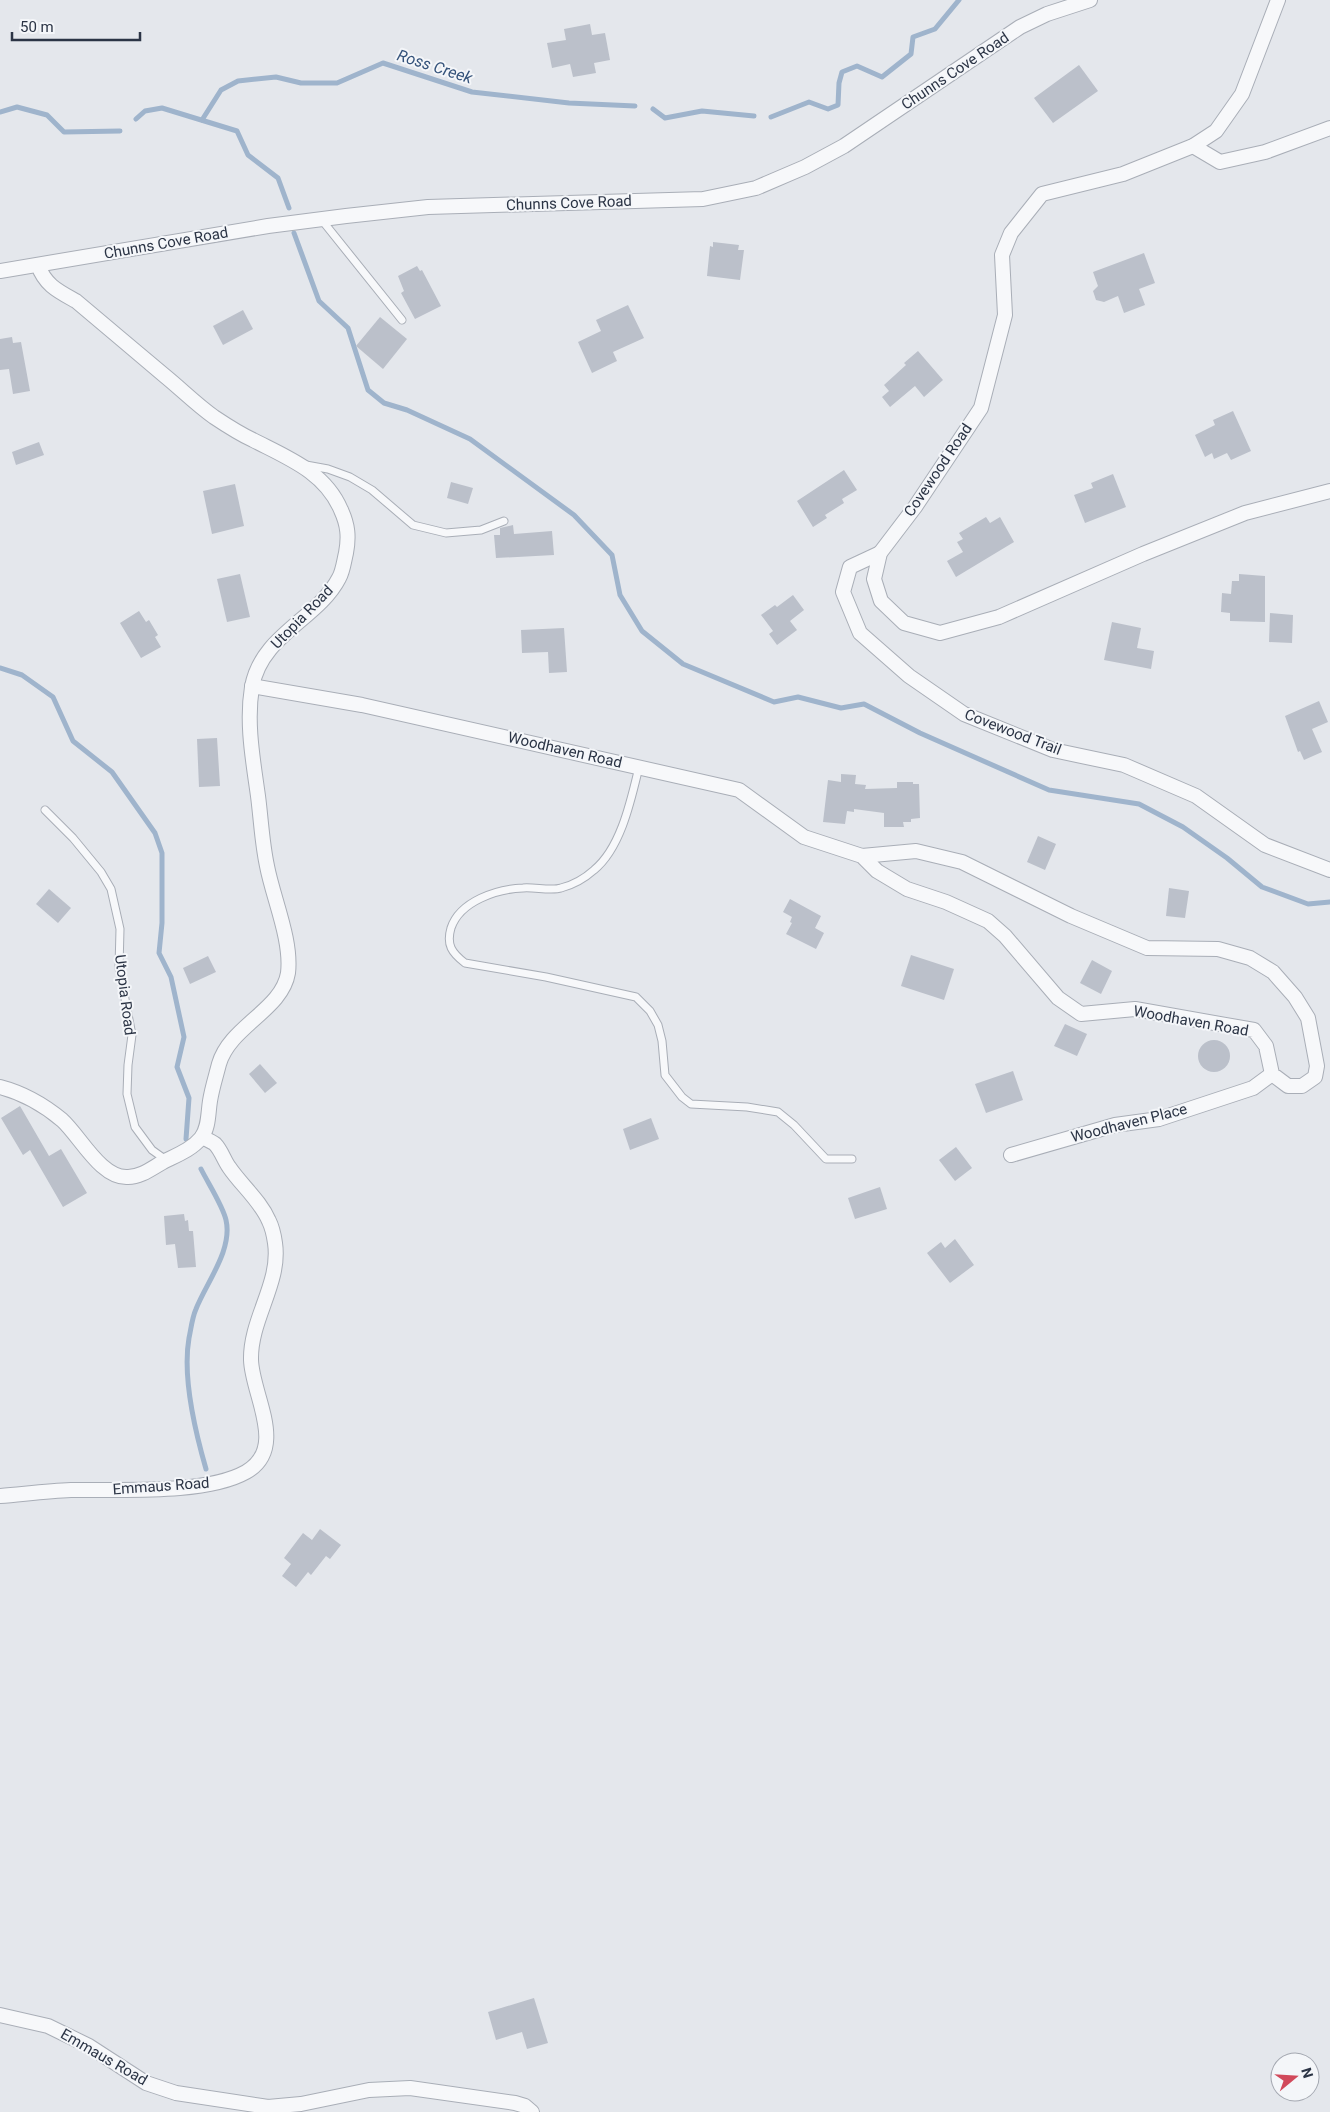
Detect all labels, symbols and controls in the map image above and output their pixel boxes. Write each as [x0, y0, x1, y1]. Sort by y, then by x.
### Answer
scale bar [12, 10, 140, 42]
text: 50 m [20, 18, 54, 36]
street label: Chunns Cove Road [898, 28, 1012, 114]
water label: Ross Creek [395, 45, 476, 88]
street label: Chunns Cove Road [506, 192, 632, 214]
street label: Chunns Cove Road [102, 223, 230, 263]
street label: Covewood Road [900, 420, 976, 520]
street label: Utopia Road [267, 581, 337, 653]
street label: Covewood Trail [962, 705, 1064, 759]
street label: Woodhaven Road [506, 728, 624, 772]
street label: Utopia Road [111, 953, 139, 1037]
street label: Woodhaven Road [1132, 1002, 1250, 1040]
street label: Woodhaven Place [1069, 1100, 1189, 1146]
street label: Emmaus Road [112, 1474, 210, 1498]
street label: Emmaus Road [57, 2025, 151, 2089]
north arrow [1270, 2052, 1320, 2102]
text: N [1298, 2066, 1317, 2080]

